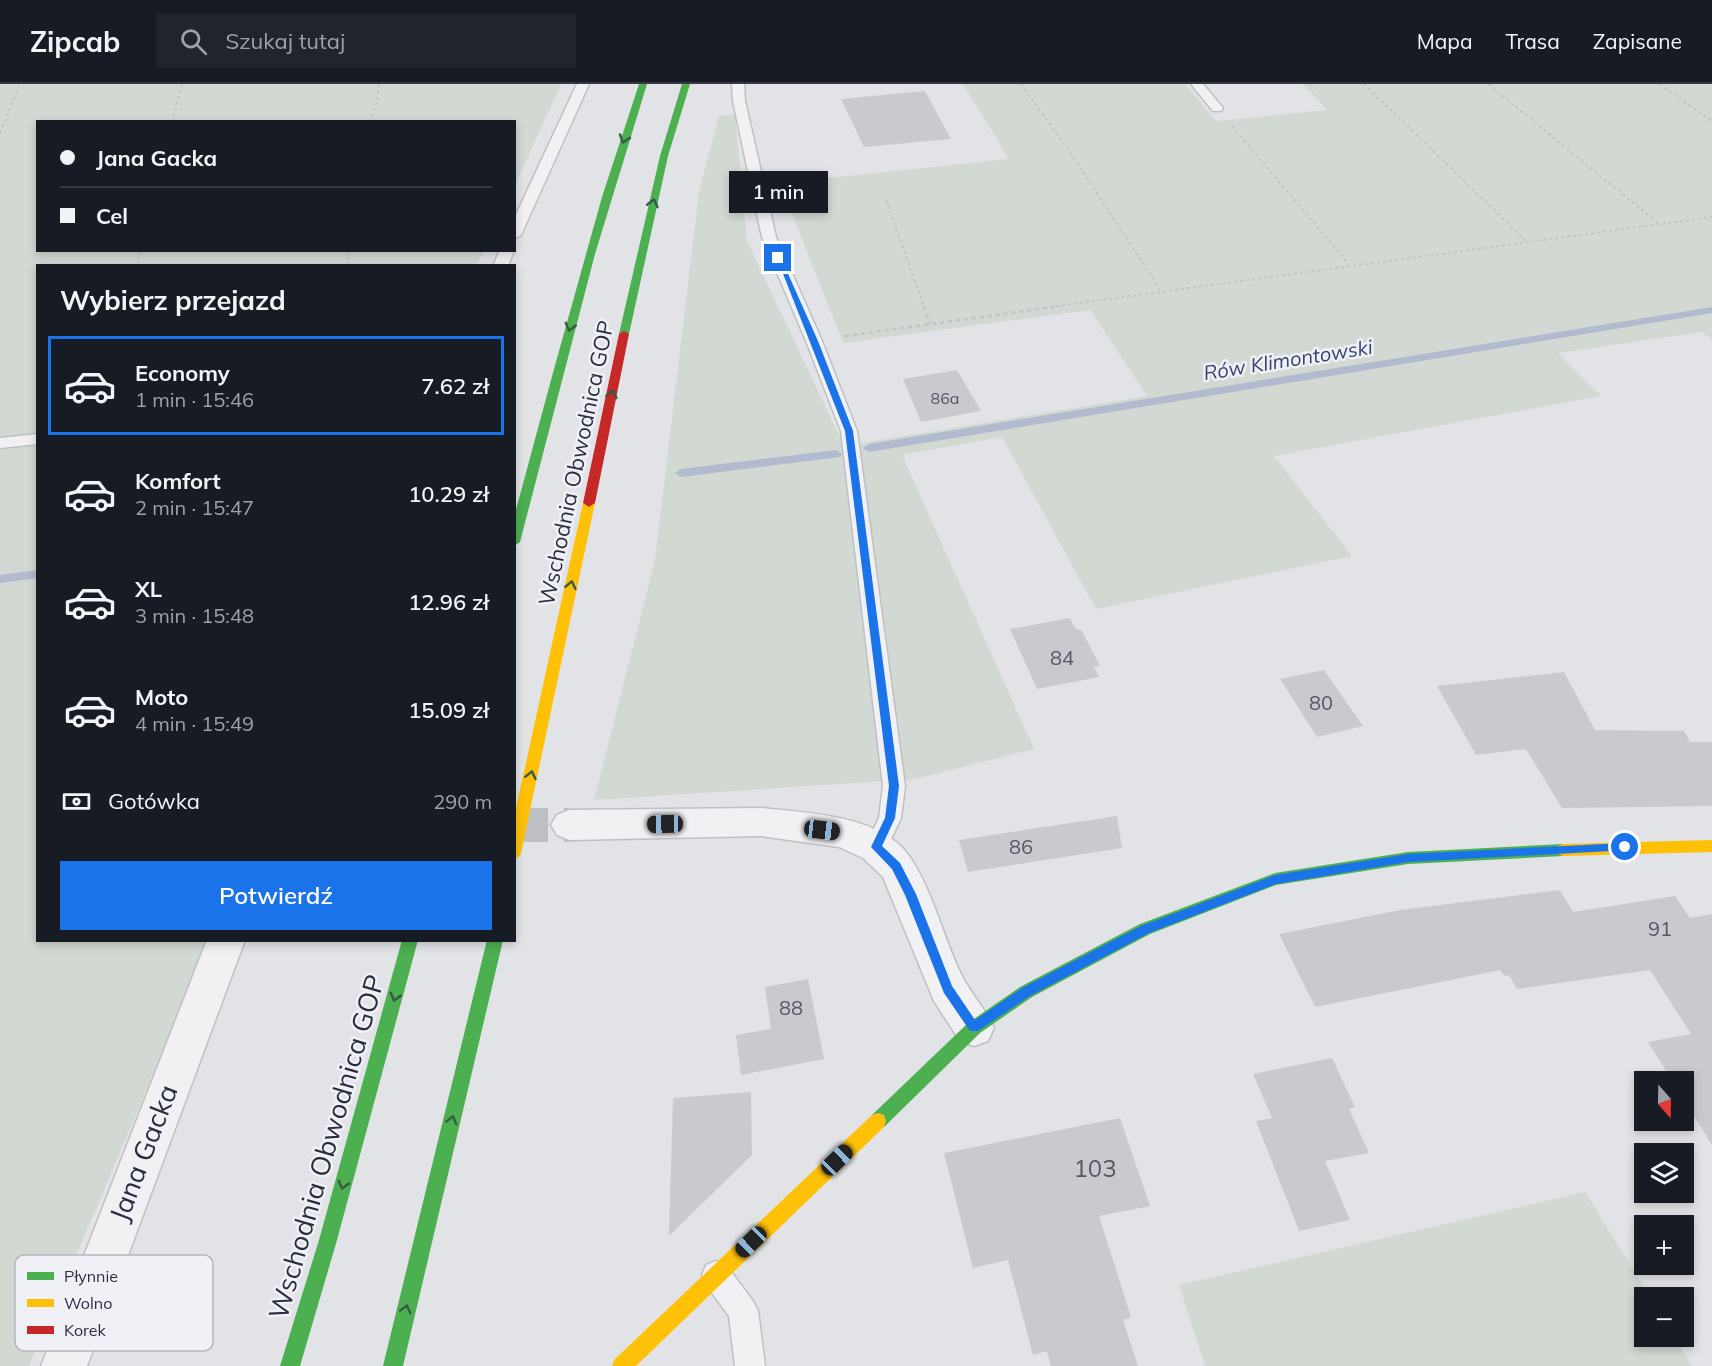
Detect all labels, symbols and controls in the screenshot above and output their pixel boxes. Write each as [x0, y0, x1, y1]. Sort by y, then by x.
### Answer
search box [156, 14, 576, 68]
text: Zipcab [30, 24, 120, 59]
icon: search [177, 25, 210, 58]
text: Szukaj tutaj [225, 27, 345, 55]
text: Mapa [1417, 28, 1473, 54]
text: Trasa [1506, 28, 1560, 54]
text: Zapisane [1593, 28, 1682, 54]
one-way arrow [619, 133, 631, 144]
text: Jana Gacka [96, 144, 217, 172]
callout: 1 min [728, 171, 828, 213]
text: 1 min [753, 179, 804, 204]
one-way arrow [646, 199, 659, 209]
text: Cel [96, 202, 128, 230]
route end [764, 244, 791, 271]
text: Wybierz przejazd [60, 283, 286, 317]
street label: Wschodnia Obwodnica GOP [532, 318, 620, 608]
one-way arrow [565, 321, 577, 331]
water label: Rów Klimontowski [1202, 334, 1374, 385]
icon: car [63, 359, 117, 413]
text: Economy [135, 359, 230, 387]
text: 7.62 zł [421, 372, 489, 400]
text: 1 min · 15:46 [135, 387, 254, 412]
house number: 86a [931, 388, 959, 408]
one-way arrow [605, 389, 618, 399]
icon: car [63, 467, 117, 521]
text: Komfort [135, 467, 221, 495]
text: 10.29 zł [408, 480, 489, 508]
text: 2 min · 15:47 [135, 495, 254, 520]
icon: car [63, 575, 117, 629]
text: XL [135, 575, 162, 603]
one-way arrow [564, 580, 577, 590]
text: 12.96 zł [408, 588, 489, 616]
text: 3 min · 15:48 [135, 603, 254, 628]
house number: 84 [1050, 645, 1074, 670]
icon: car [63, 683, 117, 737]
text: Moto [135, 683, 188, 711]
house number: 80 [1309, 690, 1333, 715]
text: 15.09 zł [408, 696, 489, 724]
text: 4 min · 15:49 [135, 711, 254, 736]
one-way arrow [524, 771, 537, 781]
icon: cash [60, 785, 93, 818]
text: Gotówka [108, 787, 200, 815]
text: 290 m [433, 789, 492, 814]
car [647, 815, 683, 833]
car [803, 819, 841, 841]
route start [1611, 833, 1638, 860]
house number: 86 [1009, 834, 1033, 859]
button: Potwierdź [60, 861, 492, 930]
house number: 91 [1648, 916, 1672, 941]
street label: Wschodnia Obwodnica GOP [261, 971, 392, 1323]
one-way arrow [389, 992, 402, 1002]
house number: 88 [779, 995, 803, 1020]
north arrow [1634, 1071, 1694, 1131]
map controls [1634, 1071, 1694, 1347]
street label: Jana Gacka [101, 1080, 185, 1226]
one-way arrow [445, 1115, 458, 1125]
car [818, 1141, 856, 1179]
button: layers [1634, 1143, 1694, 1203]
house number: 103 [1073, 1153, 1117, 1183]
one-way arrow [338, 1179, 350, 1190]
button: + [1634, 1215, 1694, 1275]
car [732, 1223, 770, 1261]
legend [15, 1255, 213, 1351]
text: Płynnie [64, 1266, 118, 1286]
button: − [1634, 1287, 1694, 1347]
text: Wolno [64, 1293, 112, 1313]
one-way arrow [399, 1304, 412, 1314]
text: Korek [64, 1320, 107, 1340]

